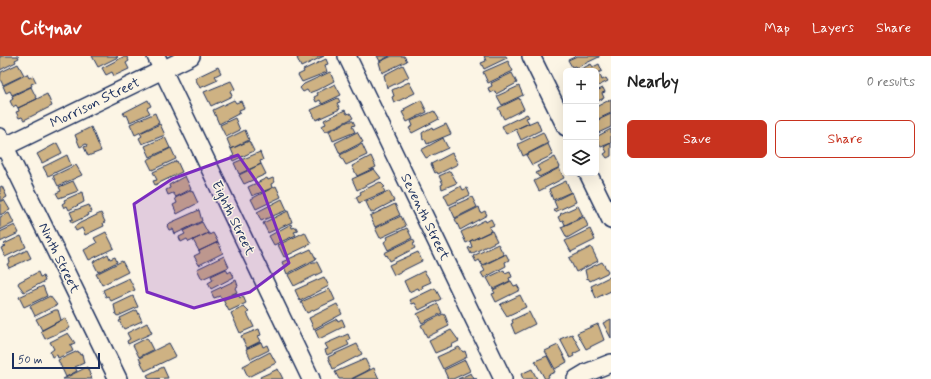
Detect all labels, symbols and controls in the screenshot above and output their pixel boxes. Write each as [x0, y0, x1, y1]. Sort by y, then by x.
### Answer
text: Citynav [20, 16, 82, 41]
text: Map [764, 19, 790, 37]
text: Layers [812, 19, 854, 37]
text: Share [876, 19, 911, 37]
map controls [563, 68, 599, 176]
button: + [563, 68, 599, 104]
text: Nearby [627, 71, 679, 93]
street label: Morrison Street [47, 73, 143, 133]
text: 0 results [867, 74, 915, 91]
button: − [563, 104, 599, 140]
button: Save [627, 120, 767, 158]
button: Share [775, 120, 915, 158]
button: layers [563, 140, 599, 176]
street label: Seventh Street [396, 171, 454, 264]
street label: Eighth Street [207, 178, 259, 259]
street label: Ninth Street [34, 220, 84, 297]
scale bar [12, 351, 100, 370]
text: 50 m [18, 353, 43, 367]

